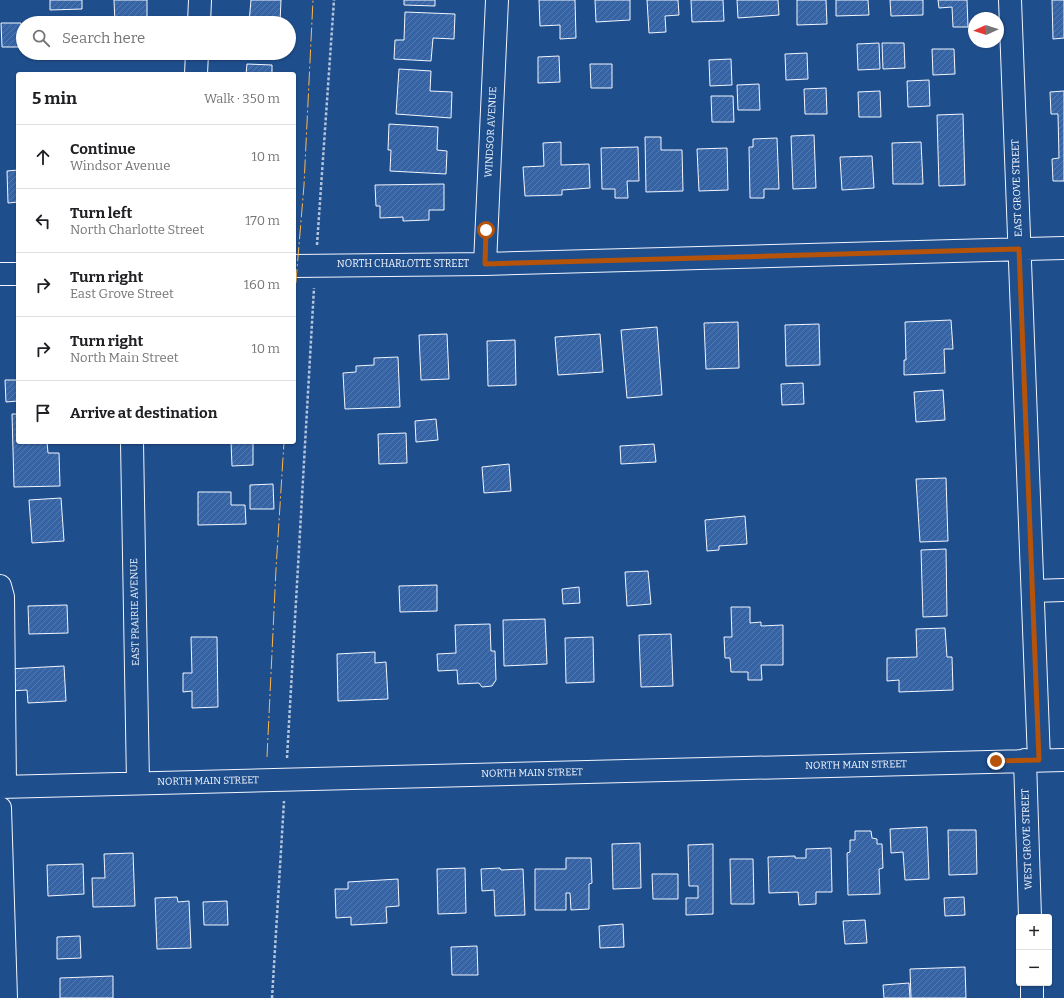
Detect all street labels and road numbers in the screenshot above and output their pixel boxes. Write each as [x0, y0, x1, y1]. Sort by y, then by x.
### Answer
street label: WINDSOR AVENUE [483, 86, 499, 178]
street label: EAST GROVE STREET [1009, 139, 1025, 237]
street label: NORTH CHARLOTTE STREET [337, 258, 469, 270]
street label: EAST PRAIRIE AVENUE [128, 558, 142, 666]
street label: NORTH MAIN STREET [805, 758, 907, 772]
street label: NORTH MAIN STREET [481, 766, 583, 780]
street label: NORTH MAIN STREET [157, 774, 259, 788]
street label: WEST GROVE STREET [1019, 788, 1035, 890]

